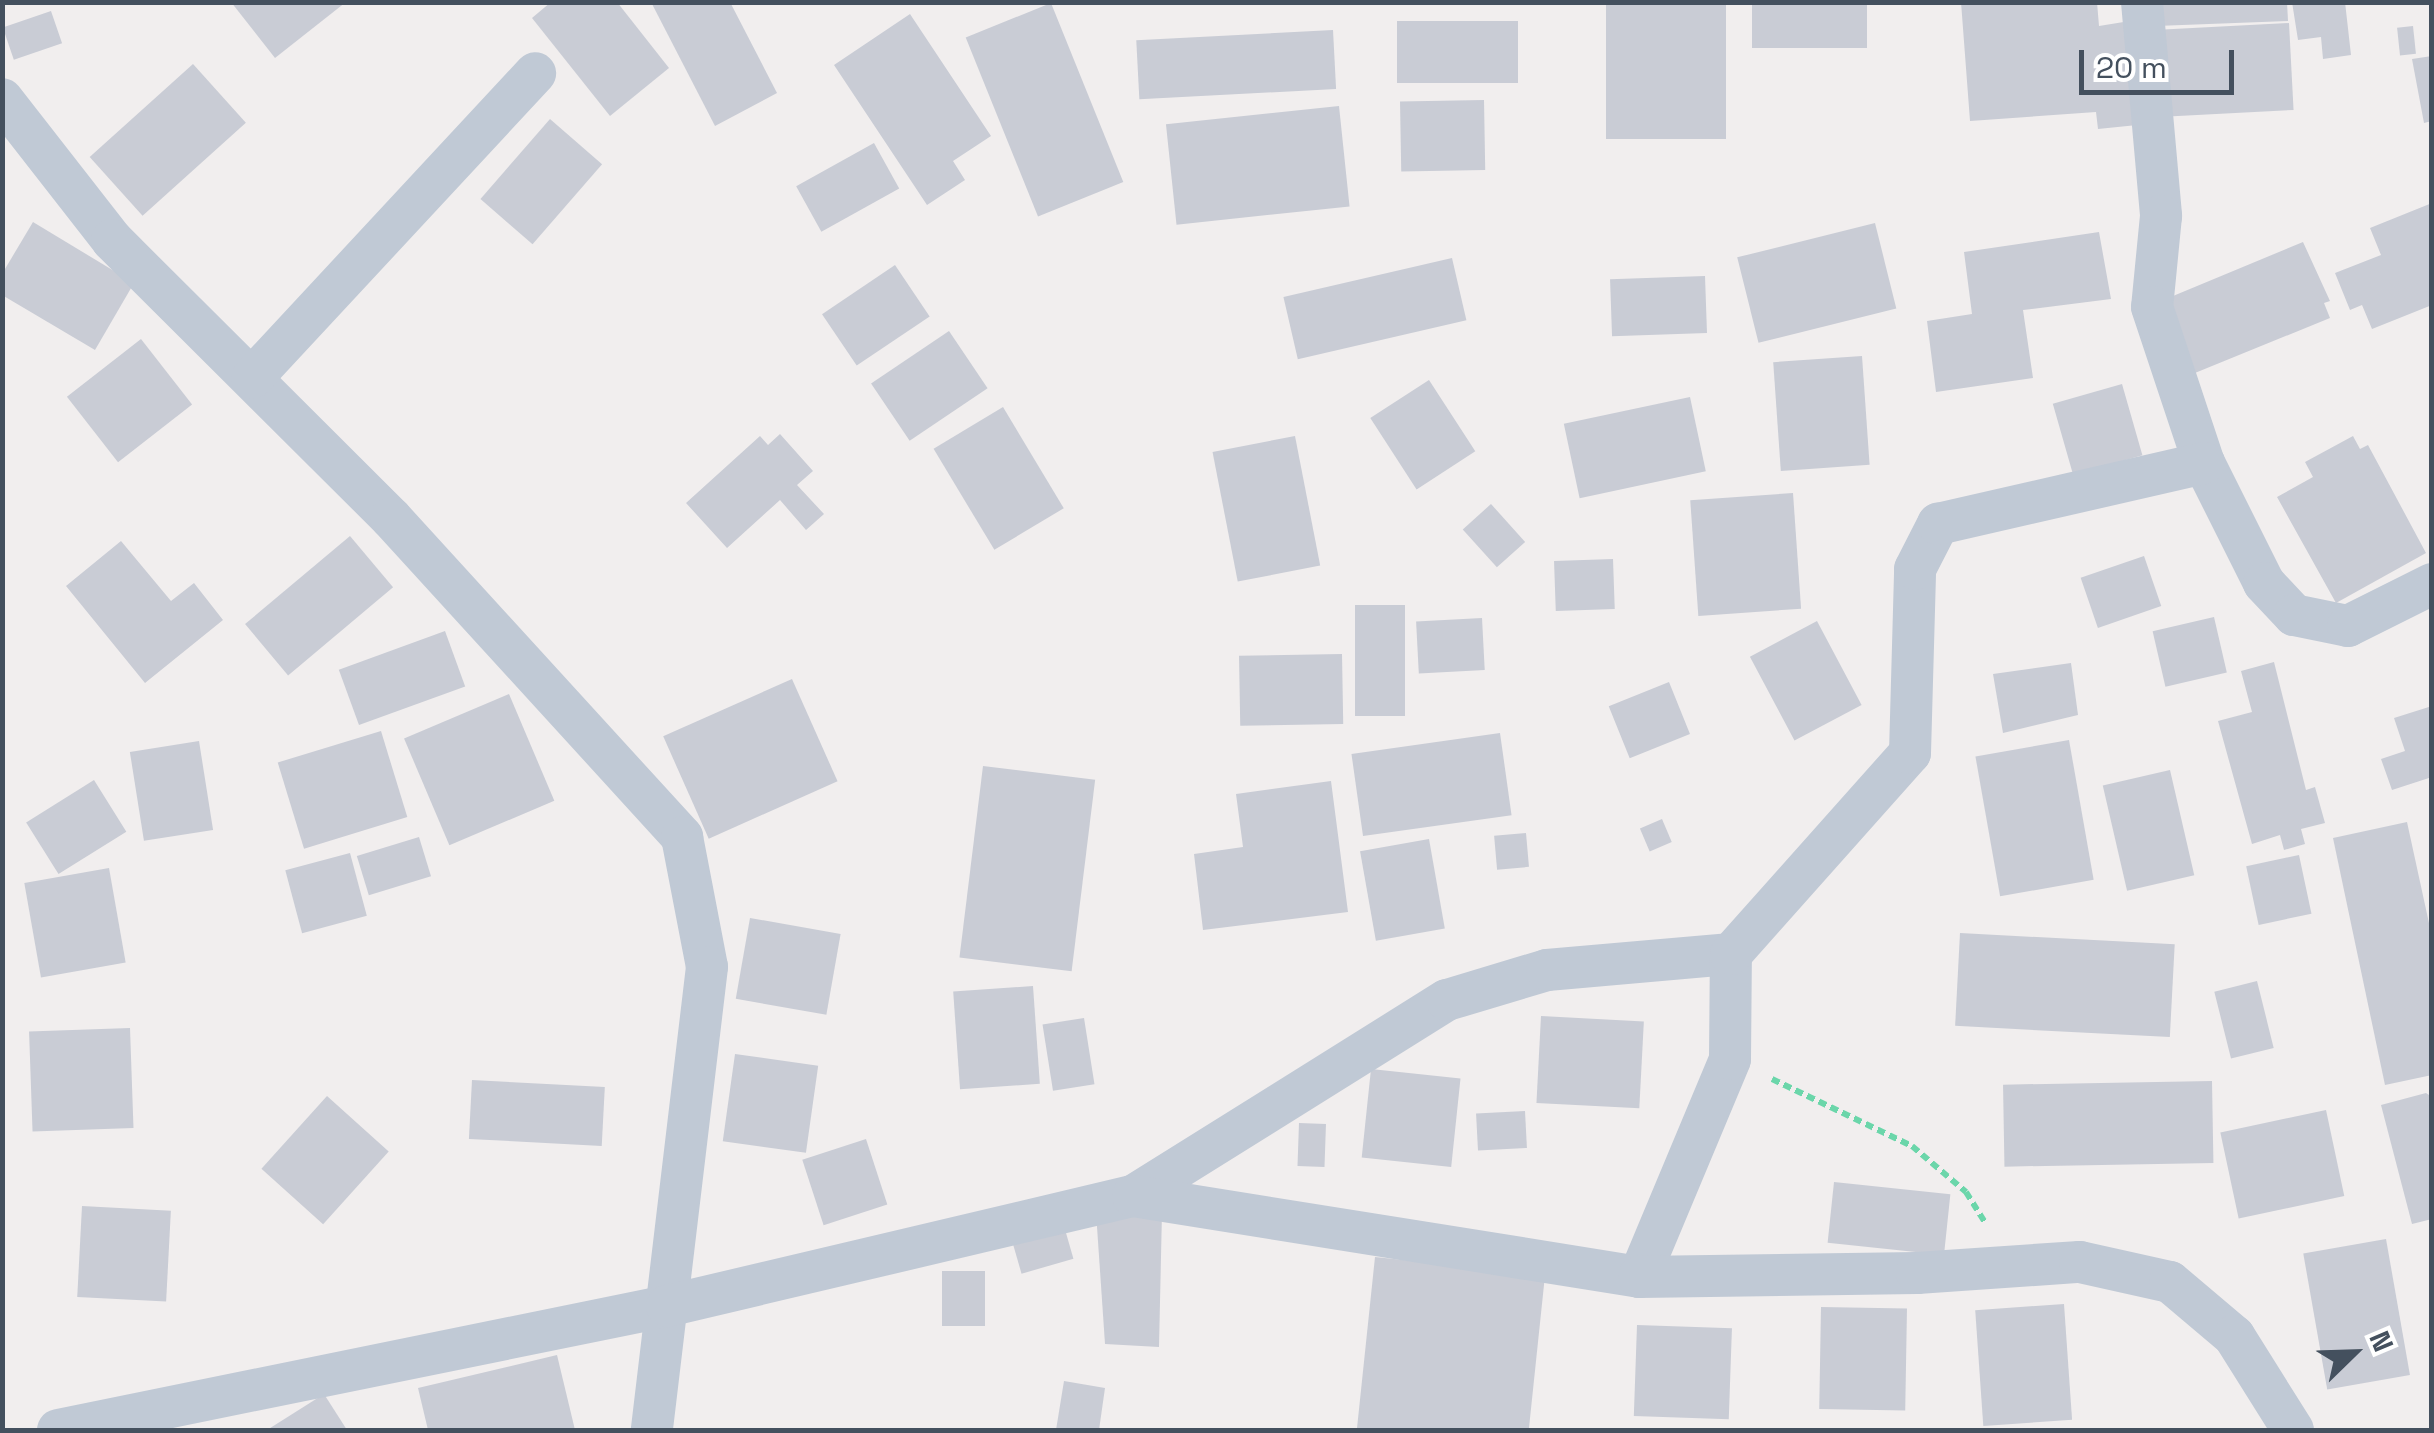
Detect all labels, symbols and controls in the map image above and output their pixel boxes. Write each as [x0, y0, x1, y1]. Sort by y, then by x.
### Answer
scale bar [2084, 30, 2239, 92]
text: 20 m [2096, 48, 2167, 87]
north arrow [2304, 1303, 2404, 1403]
text: N [2361, 1326, 2402, 1357]

